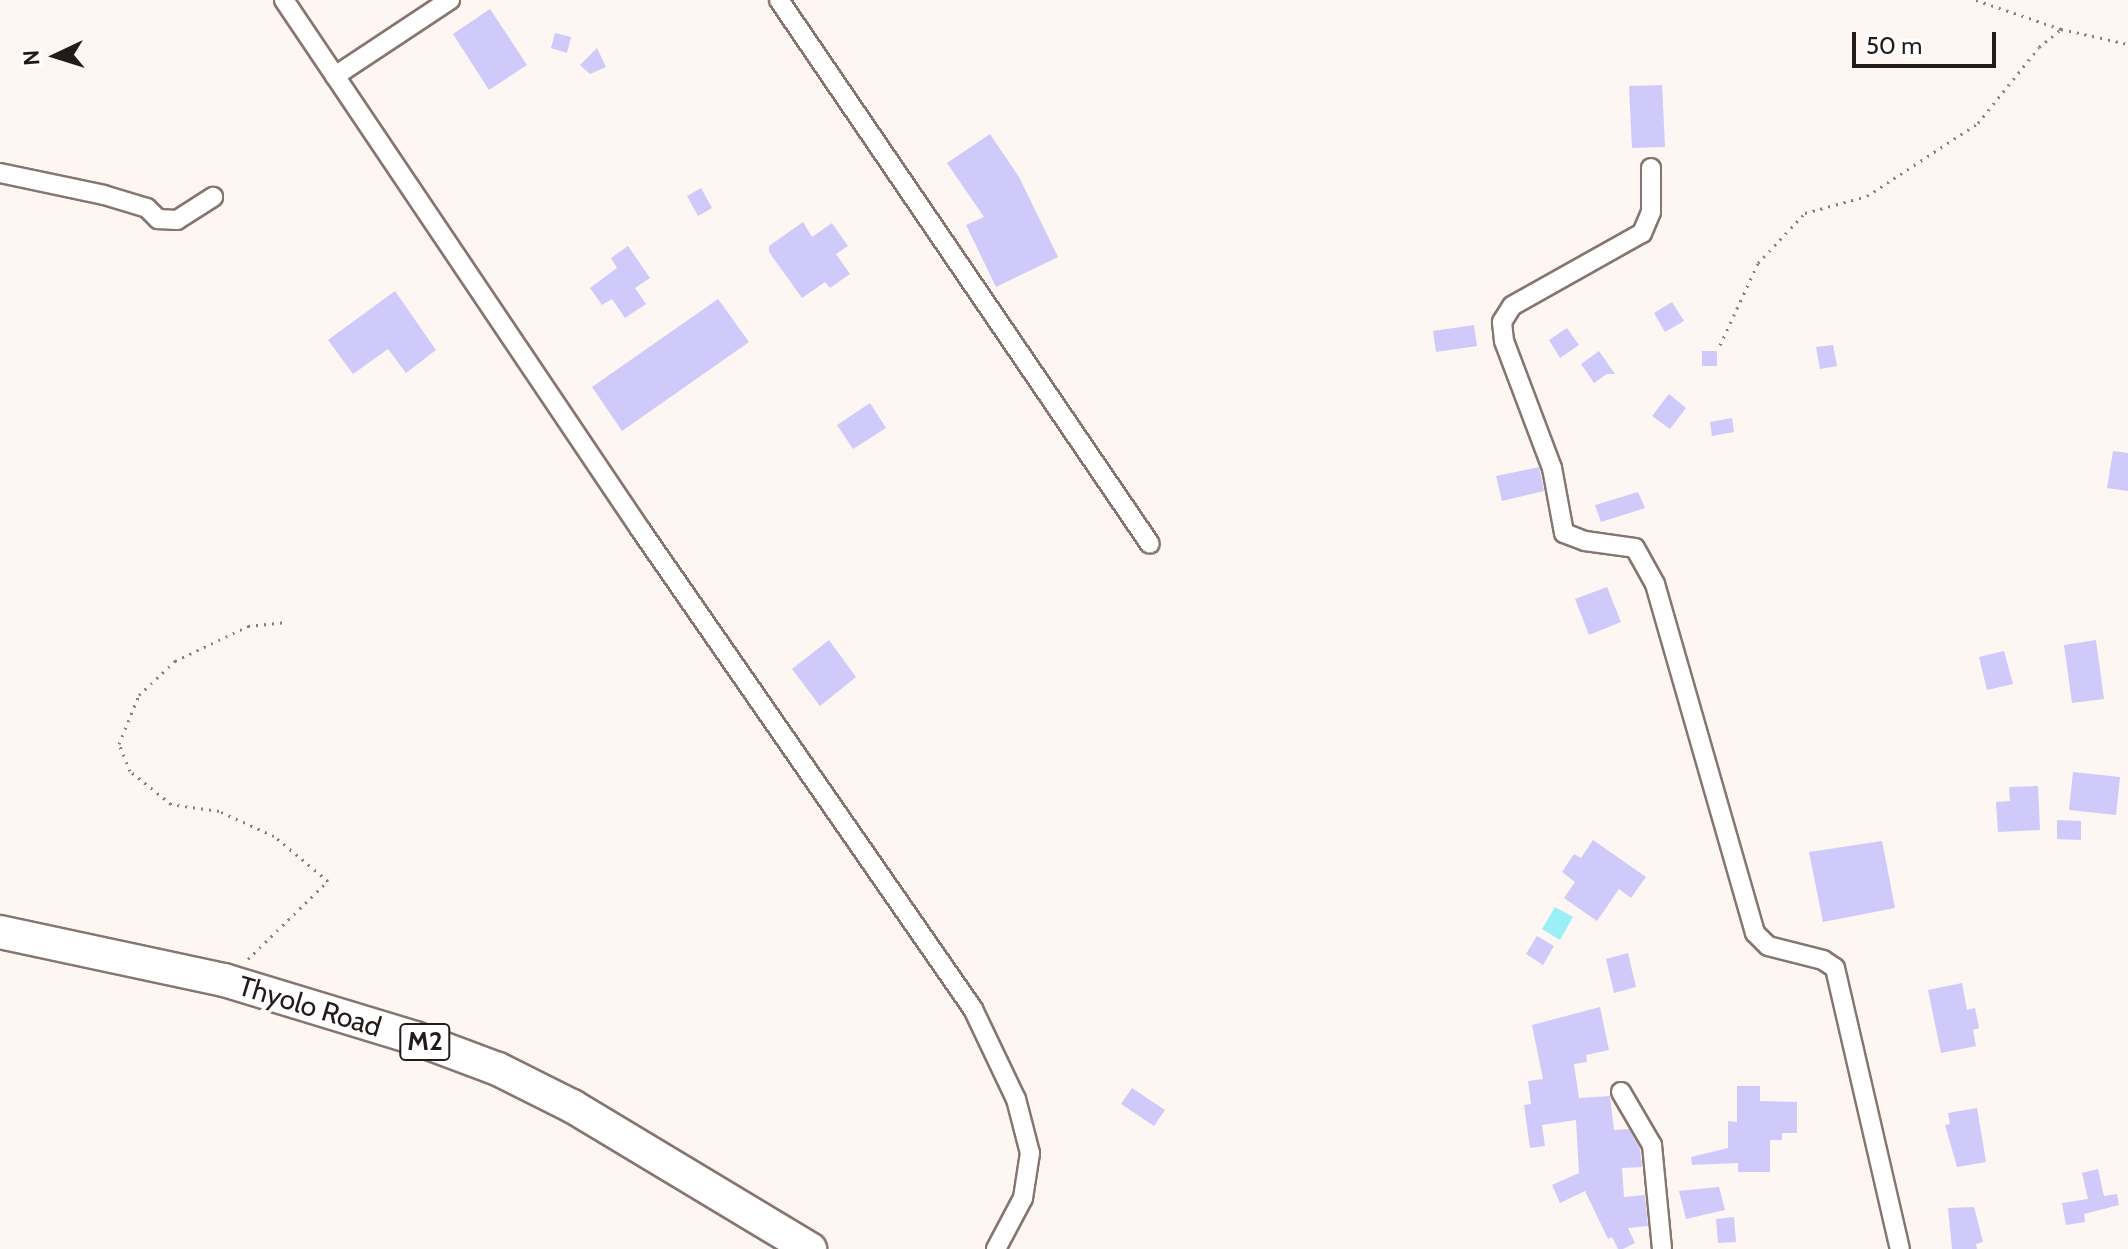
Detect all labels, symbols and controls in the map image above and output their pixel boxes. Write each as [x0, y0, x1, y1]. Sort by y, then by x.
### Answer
north arrow [16, 16, 96, 96]
scale bar [1856, 16, 2000, 66]
text: 50 m [1866, 31, 1922, 60]
text: N [18, 49, 46, 66]
street label: Thyolo Road [234, 968, 386, 1044]
road number: M2 [399, 1020, 451, 1064]

